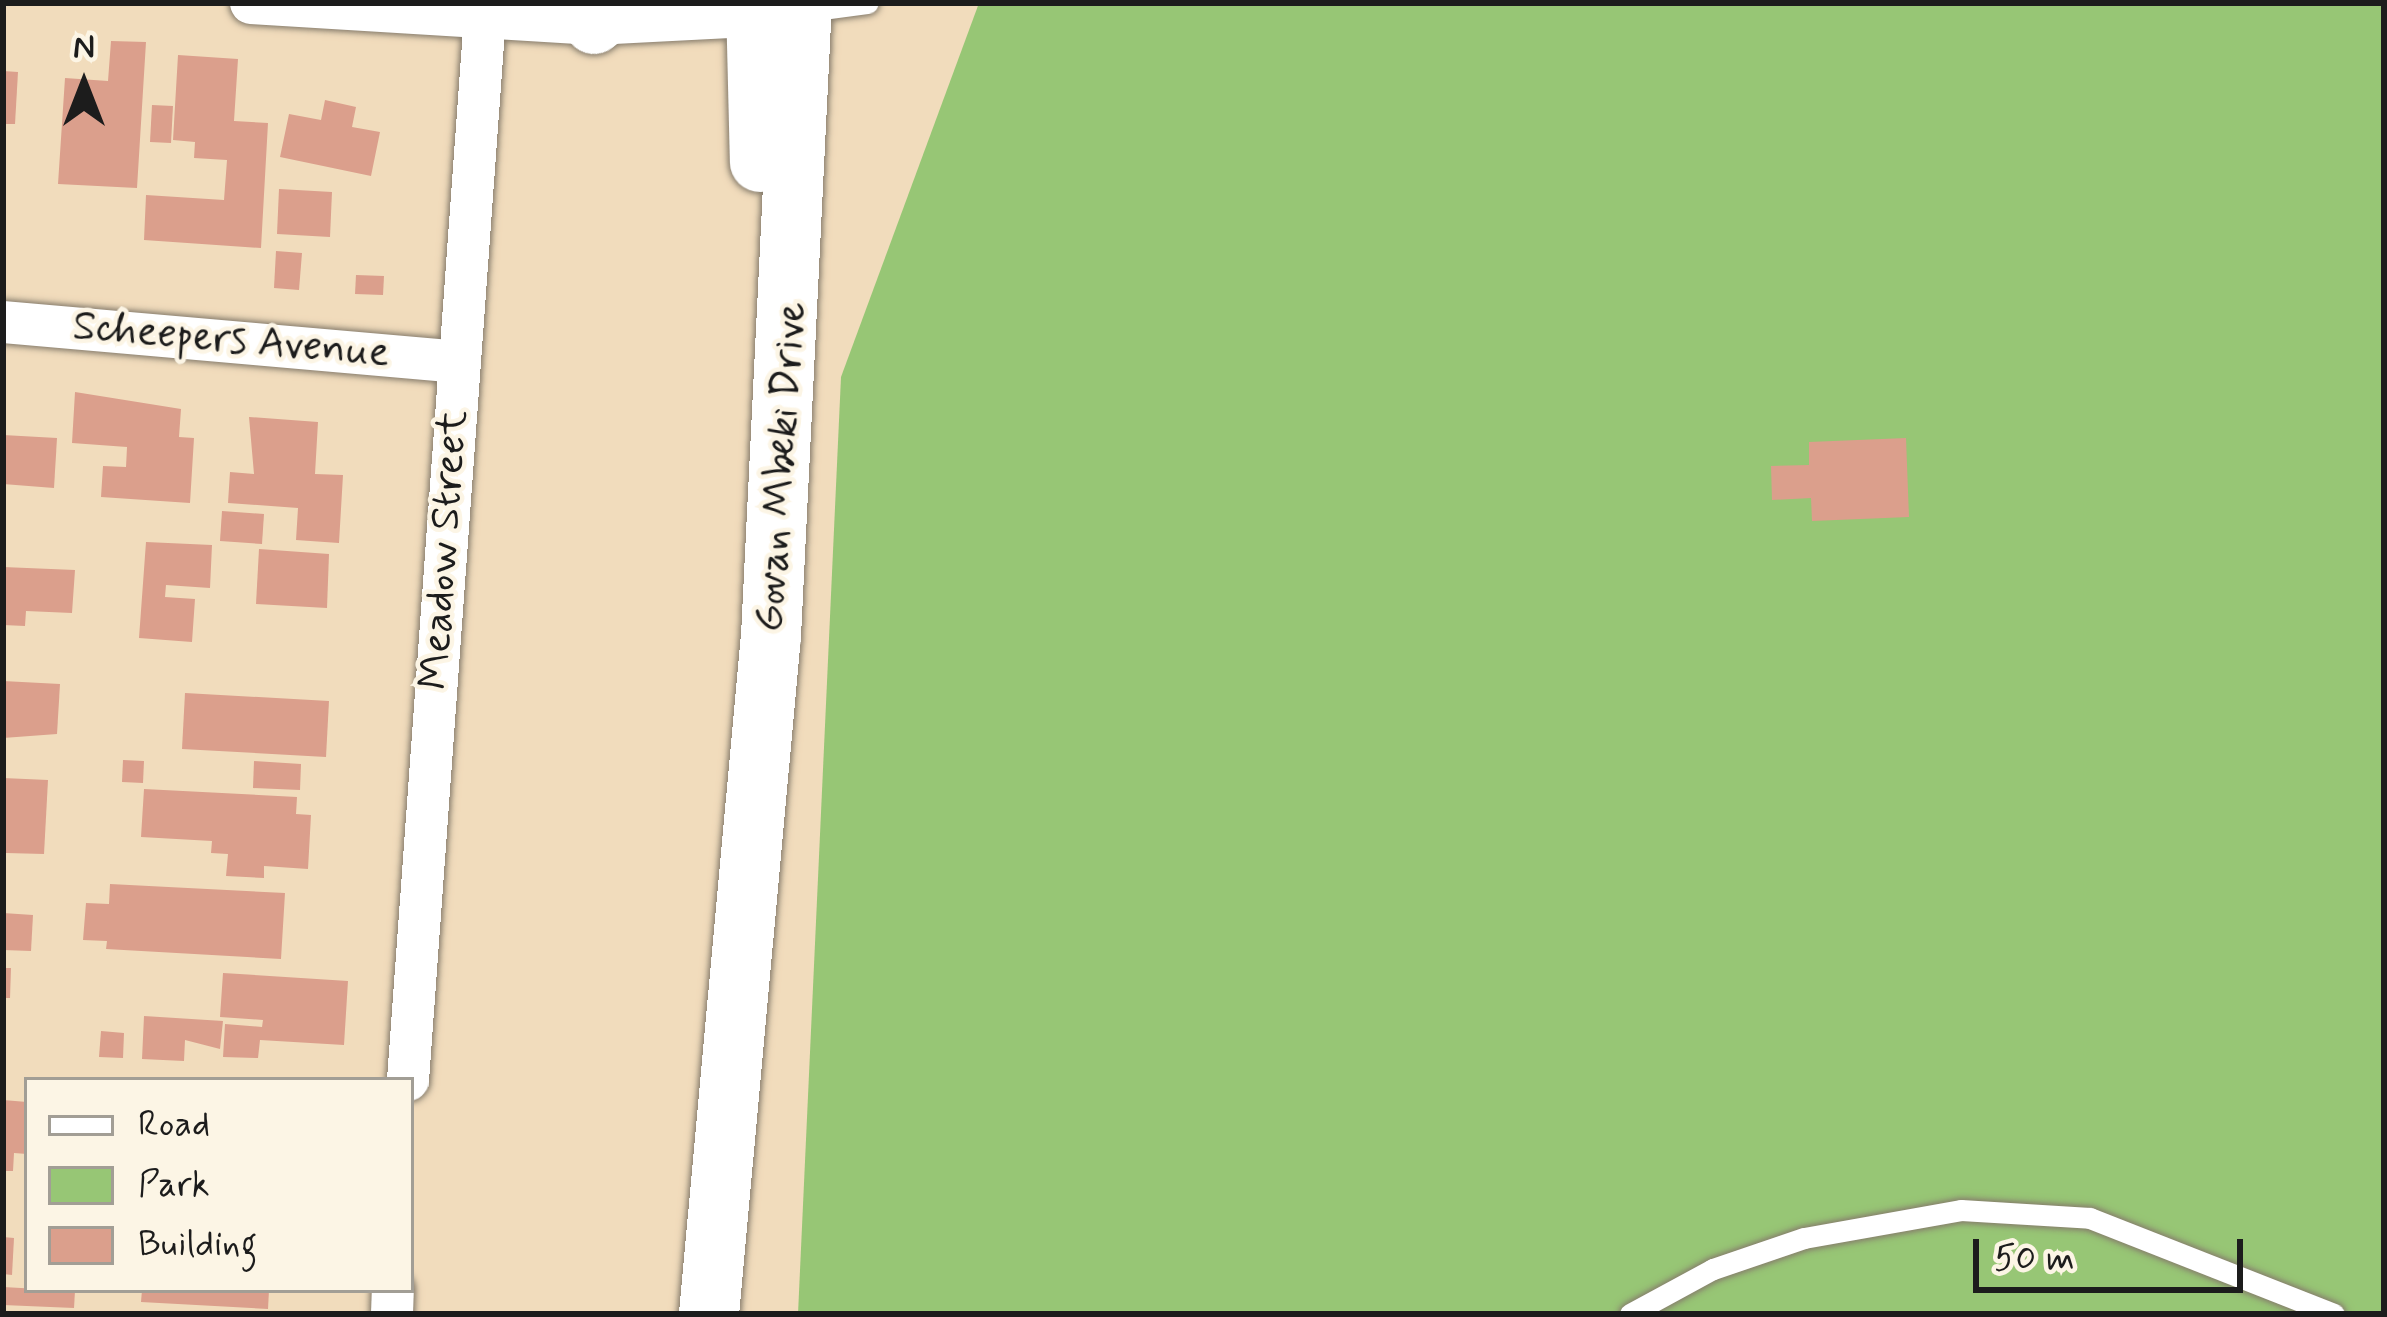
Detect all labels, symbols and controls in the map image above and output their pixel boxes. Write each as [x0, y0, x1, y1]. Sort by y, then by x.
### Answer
north arrow [24, 24, 144, 144]
text: N [73, 26, 95, 70]
street label: Scheepers Avenue [71, 302, 391, 380]
street label: Govan Mbeki Drive [746, 303, 818, 631]
street label: Meadow Street [410, 409, 480, 691]
legend [24, 1077, 414, 1293]
text: Road [138, 1102, 210, 1149]
text: Park [138, 1162, 210, 1209]
scale bar [1979, 1215, 2249, 1289]
text: Building [138, 1222, 257, 1269]
text: 50 m [1994, 1236, 2075, 1283]

